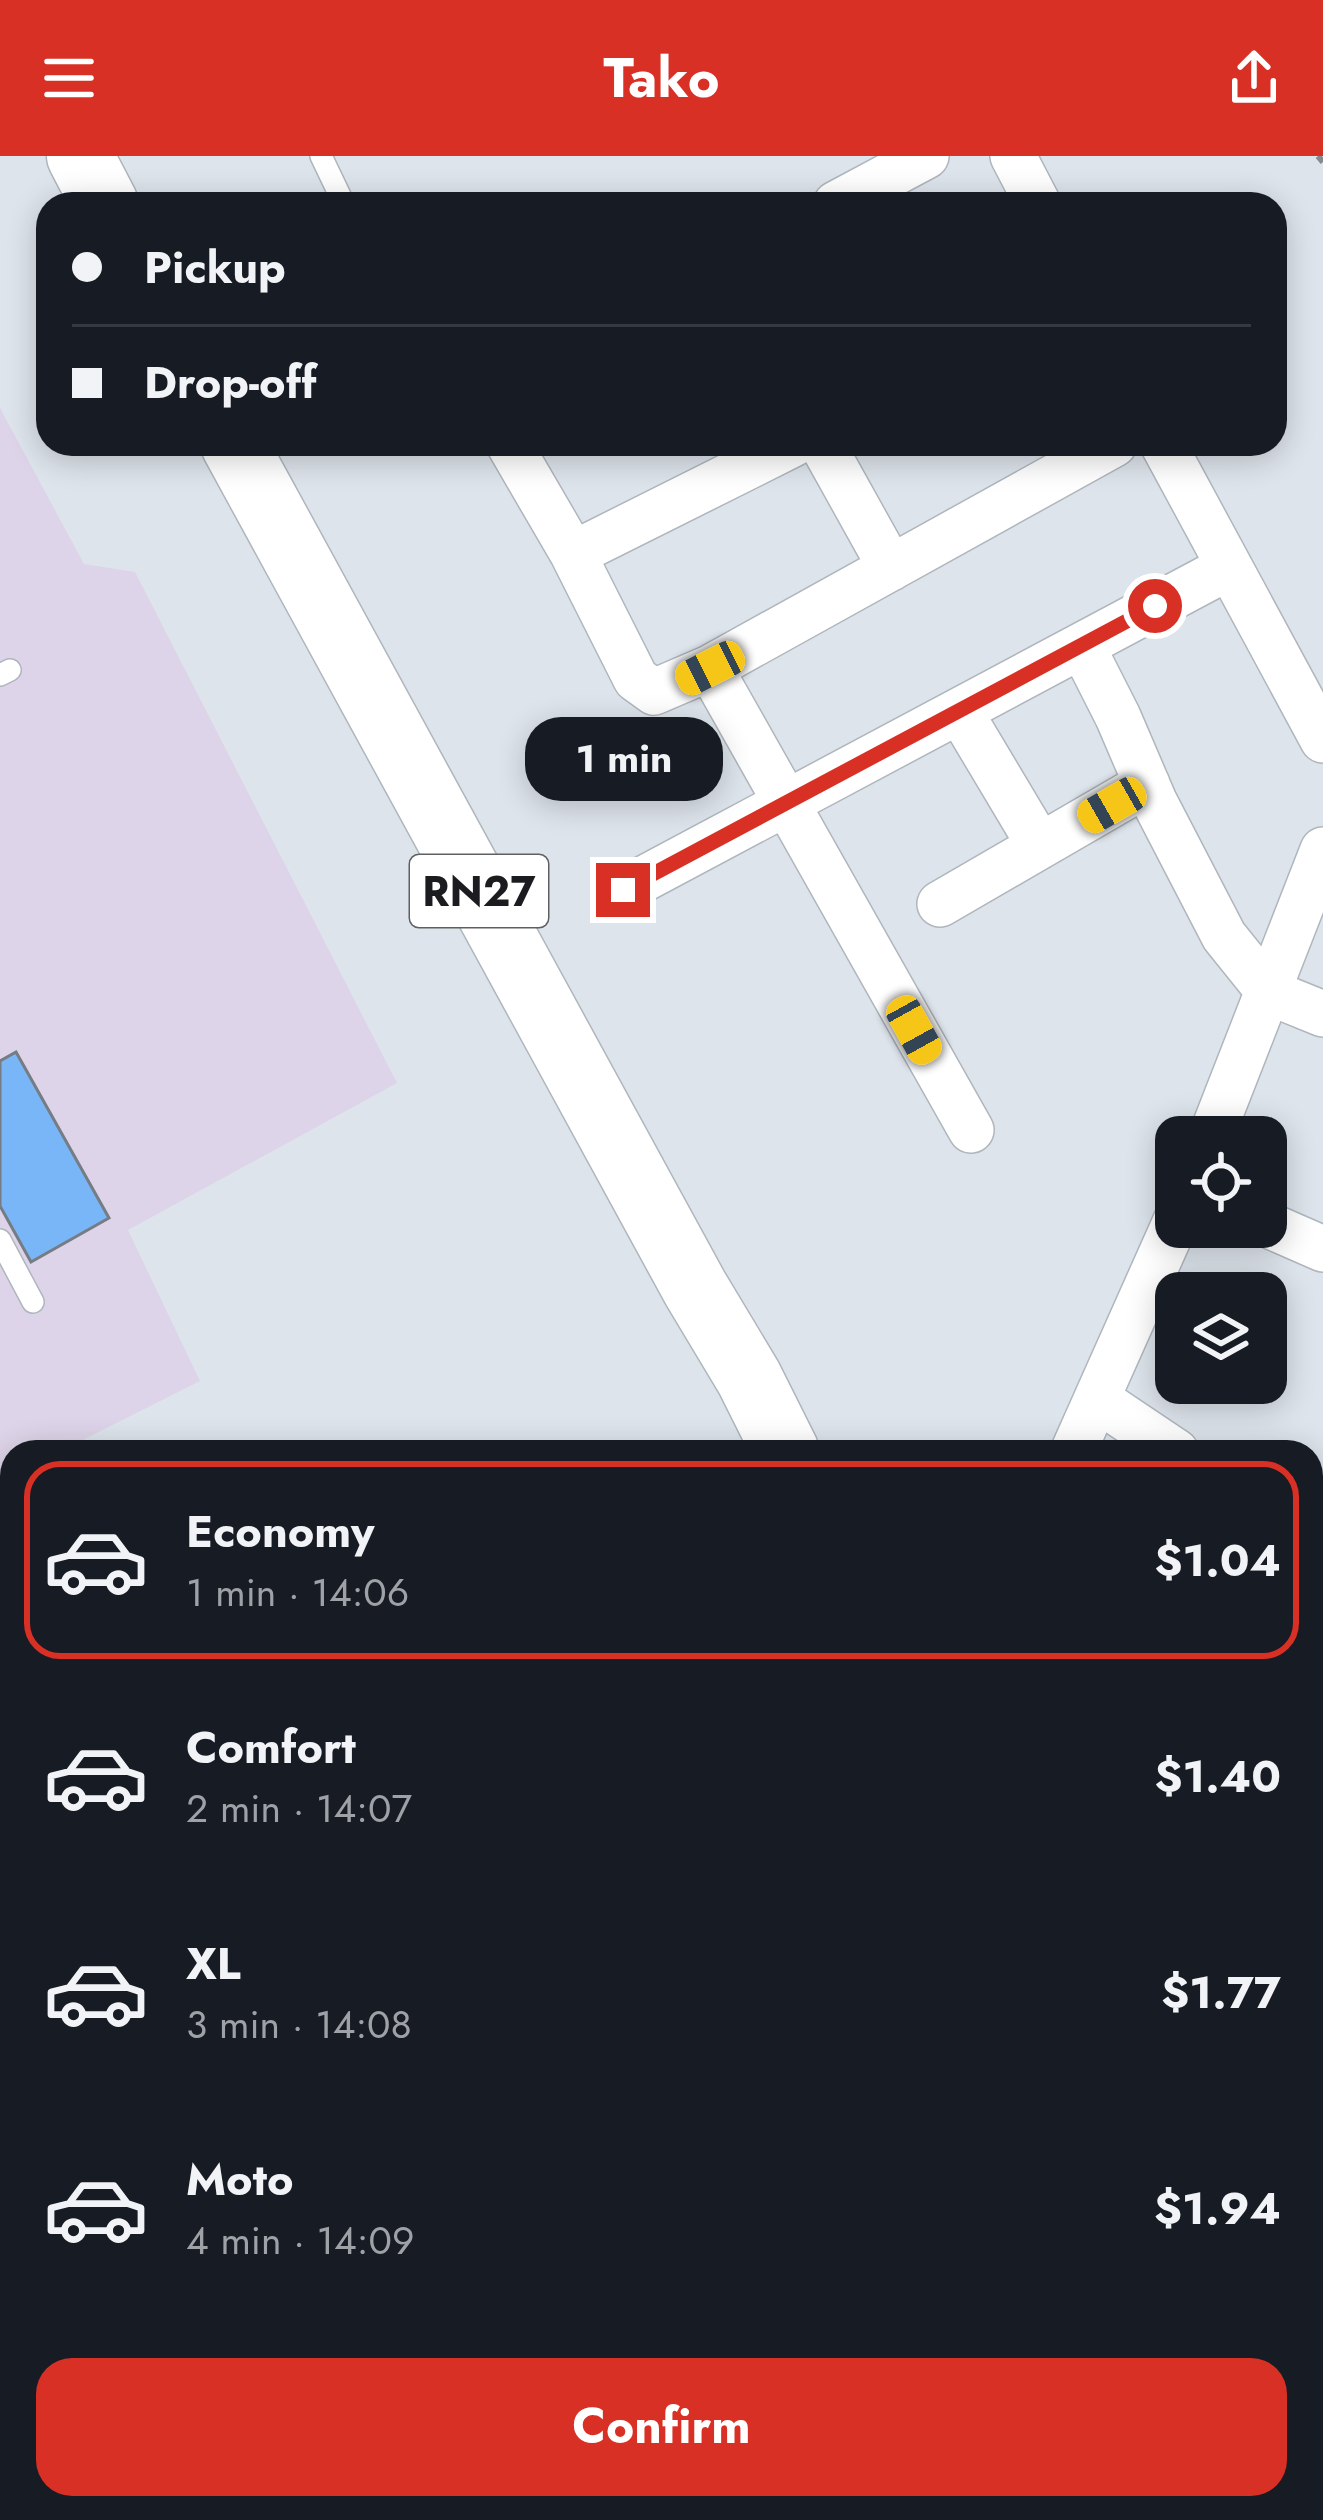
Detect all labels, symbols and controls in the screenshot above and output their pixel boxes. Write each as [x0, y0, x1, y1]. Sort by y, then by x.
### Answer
text: Tako [603, 39, 720, 117]
icon: menu [36, 45, 102, 111]
icon: share [1221, 45, 1287, 111]
text: Pickup [144, 235, 286, 300]
text: Drop-off [144, 350, 317, 415]
route start [1128, 579, 1182, 633]
car [670, 636, 750, 700]
callout: 1 min [524, 716, 722, 800]
text: 1 min [576, 730, 672, 787]
car [1072, 771, 1152, 839]
road number: RN27 [410, 855, 548, 927]
route end [596, 863, 650, 917]
car [881, 990, 947, 1070]
map controls [1155, 1116, 1287, 1404]
button: locate [1155, 1116, 1287, 1248]
button: layers [1155, 1272, 1287, 1404]
text: Economy [186, 1499, 374, 1564]
icon: car [42, 1506, 150, 1614]
text: $1.04 [1154, 1528, 1281, 1593]
text: 1 min · 14:06 [186, 1564, 409, 1621]
text: Comfort [186, 1715, 356, 1780]
icon: car [42, 1722, 150, 1830]
text: $1.40 [1154, 1744, 1281, 1809]
text: 2 min · 14:07 [186, 1780, 412, 1837]
text: XL [186, 1931, 241, 1996]
icon: car [42, 1938, 150, 2046]
text: $1.77 [1161, 1960, 1281, 2025]
text: 3 min · 14:08 [186, 1996, 412, 2053]
text: Moto [186, 2147, 294, 2212]
icon: car [42, 2154, 150, 2262]
text: $1.94 [1154, 2176, 1281, 2241]
text: 4 min · 14:09 [186, 2212, 414, 2269]
button: Confirm [36, 2358, 1287, 2496]

